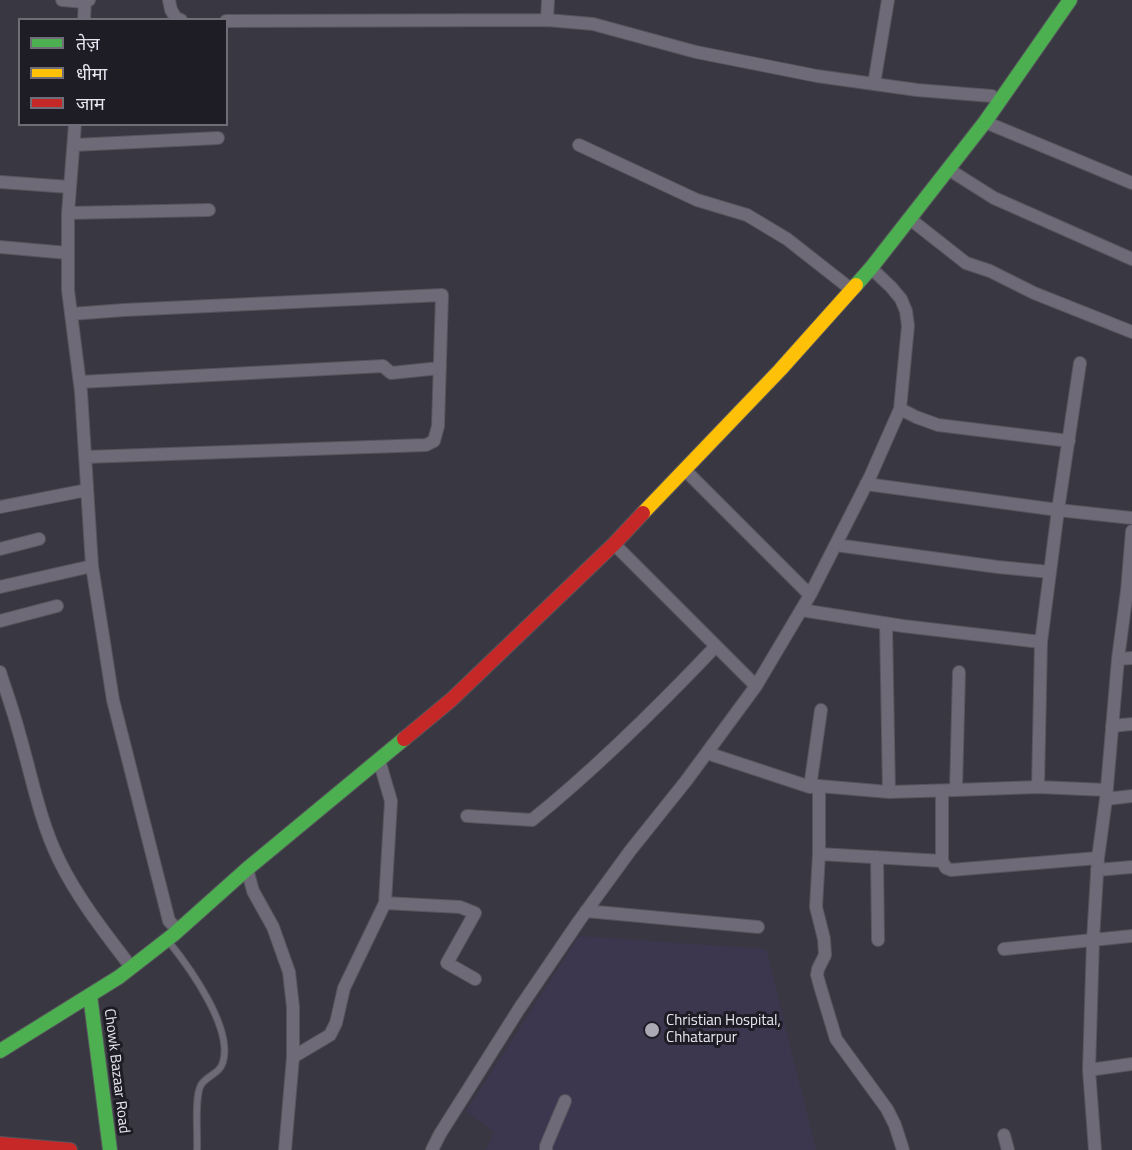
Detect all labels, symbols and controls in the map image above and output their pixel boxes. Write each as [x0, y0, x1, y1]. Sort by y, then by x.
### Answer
legend [18, 18, 228, 126]
text: तेज़ [76, 30, 100, 57]
text: धीमा [76, 60, 107, 87]
text: जाम [76, 90, 105, 117]
street label: Chowk Bazaar Road [99, 1008, 133, 1134]
place label: Christian Hospital, Chhatarpur [666, 1012, 781, 1047]
marker: Christian Hospital, Chhatarpur [643, 1021, 661, 1039]

